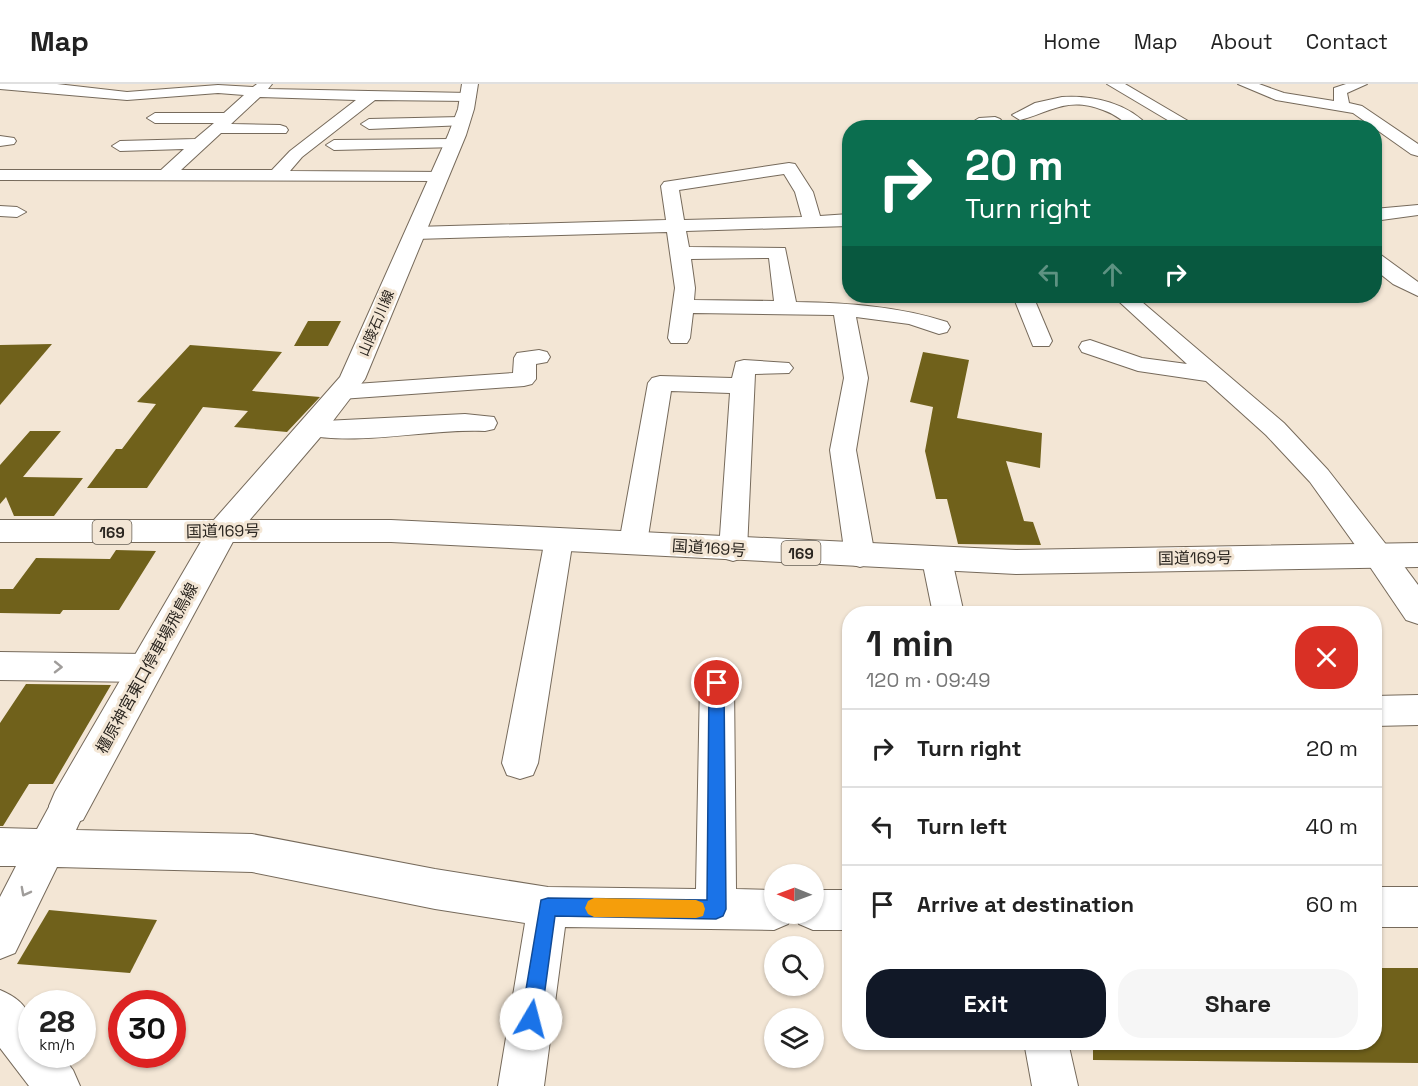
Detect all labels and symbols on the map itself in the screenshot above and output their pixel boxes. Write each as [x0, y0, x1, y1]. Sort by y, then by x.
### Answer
street label: 山陵石川線 [354, 287, 398, 359]
road number: 169 [92, 520, 132, 544]
street label: 国道169号 [186, 520, 260, 542]
street label: 国道169号 [671, 535, 747, 561]
road number: 169 [782, 541, 820, 565]
street label: 国道169号 [1158, 547, 1232, 569]
street label: 橿原神宮東口停車場飛鳥線 [91, 579, 203, 757]
pin [691, 657, 742, 708]
one-way arrow [54, 661, 63, 673]
north arrow [764, 864, 824, 924]
one-way arrow [21, 886, 32, 896]
position arrow [499, 987, 563, 1051]
speed limit sign: 30 [108, 990, 186, 1068]

